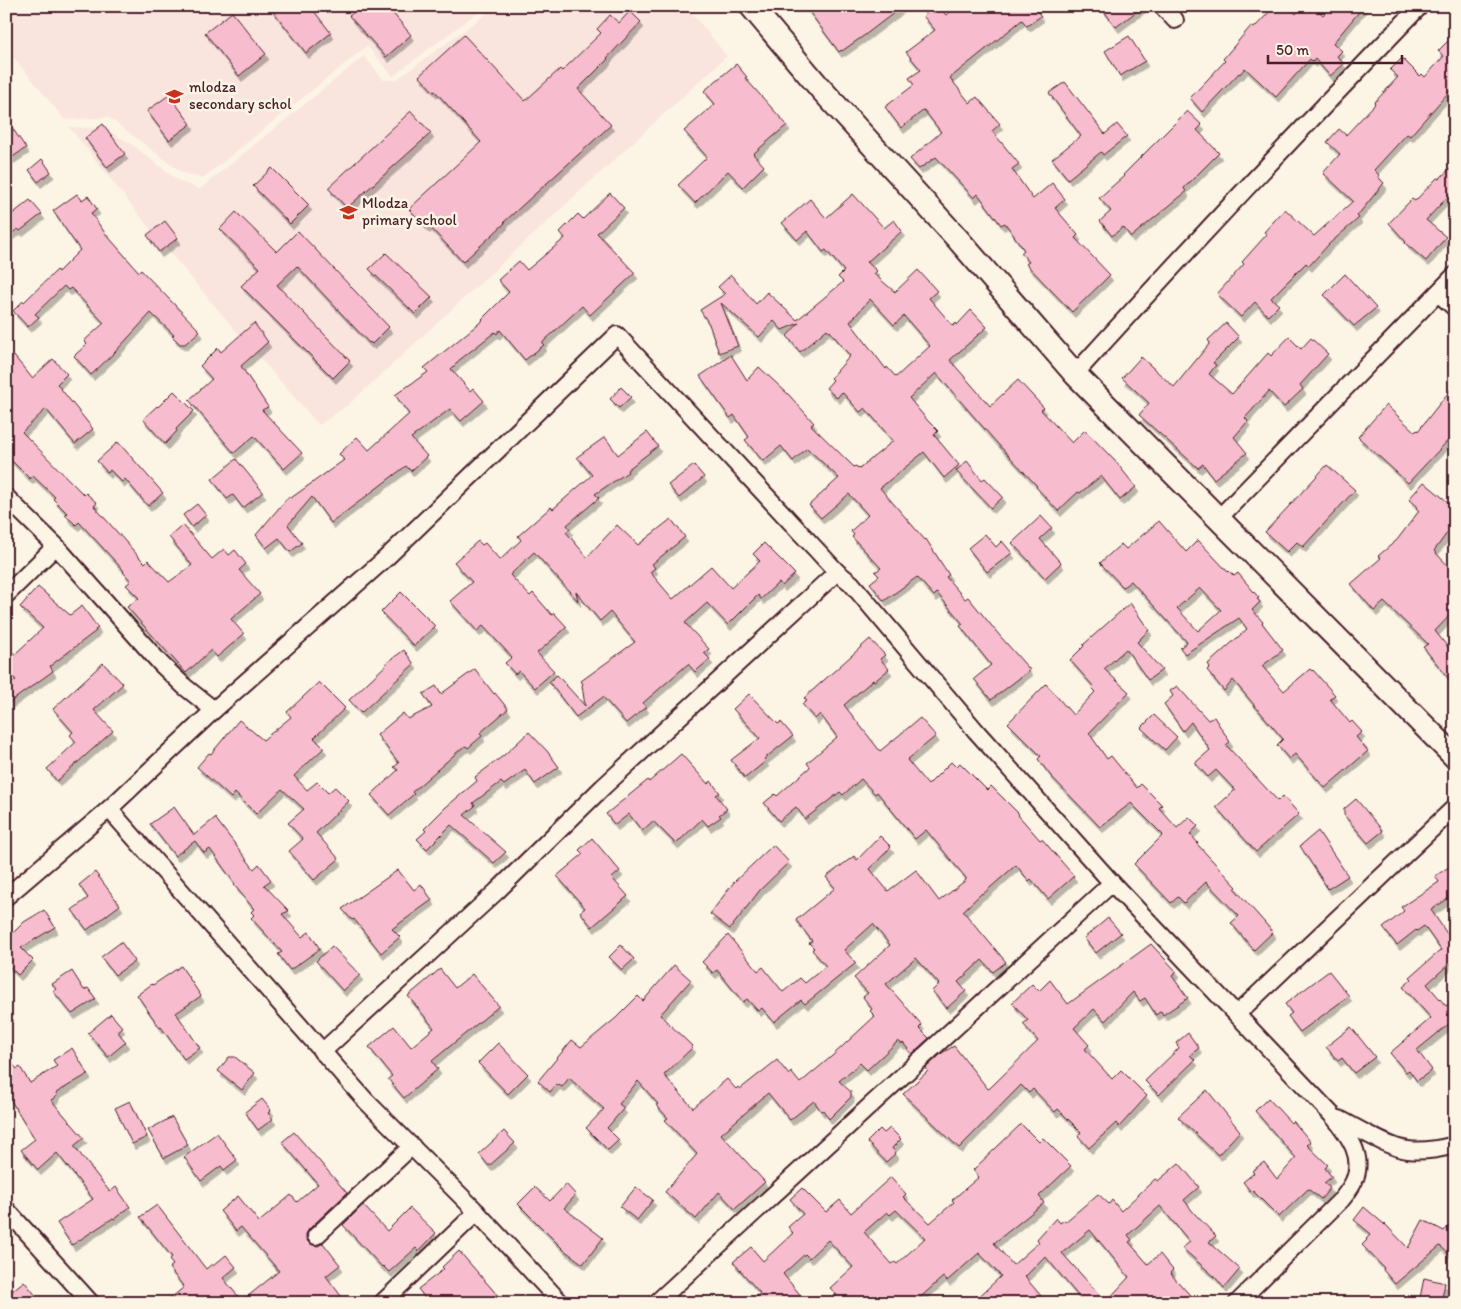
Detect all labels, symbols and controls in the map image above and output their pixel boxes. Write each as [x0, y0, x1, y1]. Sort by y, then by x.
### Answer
scale bar [1268, 32, 1402, 64]
text: 50 m [1276, 41, 1309, 59]
place label: mlodza secondary schol [189, 78, 292, 113]
school or university icon: mlodza secondary schol [165, 86, 185, 106]
place label: Mlodza primary school [362, 194, 458, 229]
school or university icon: Mlodza primary school [338, 202, 358, 222]

